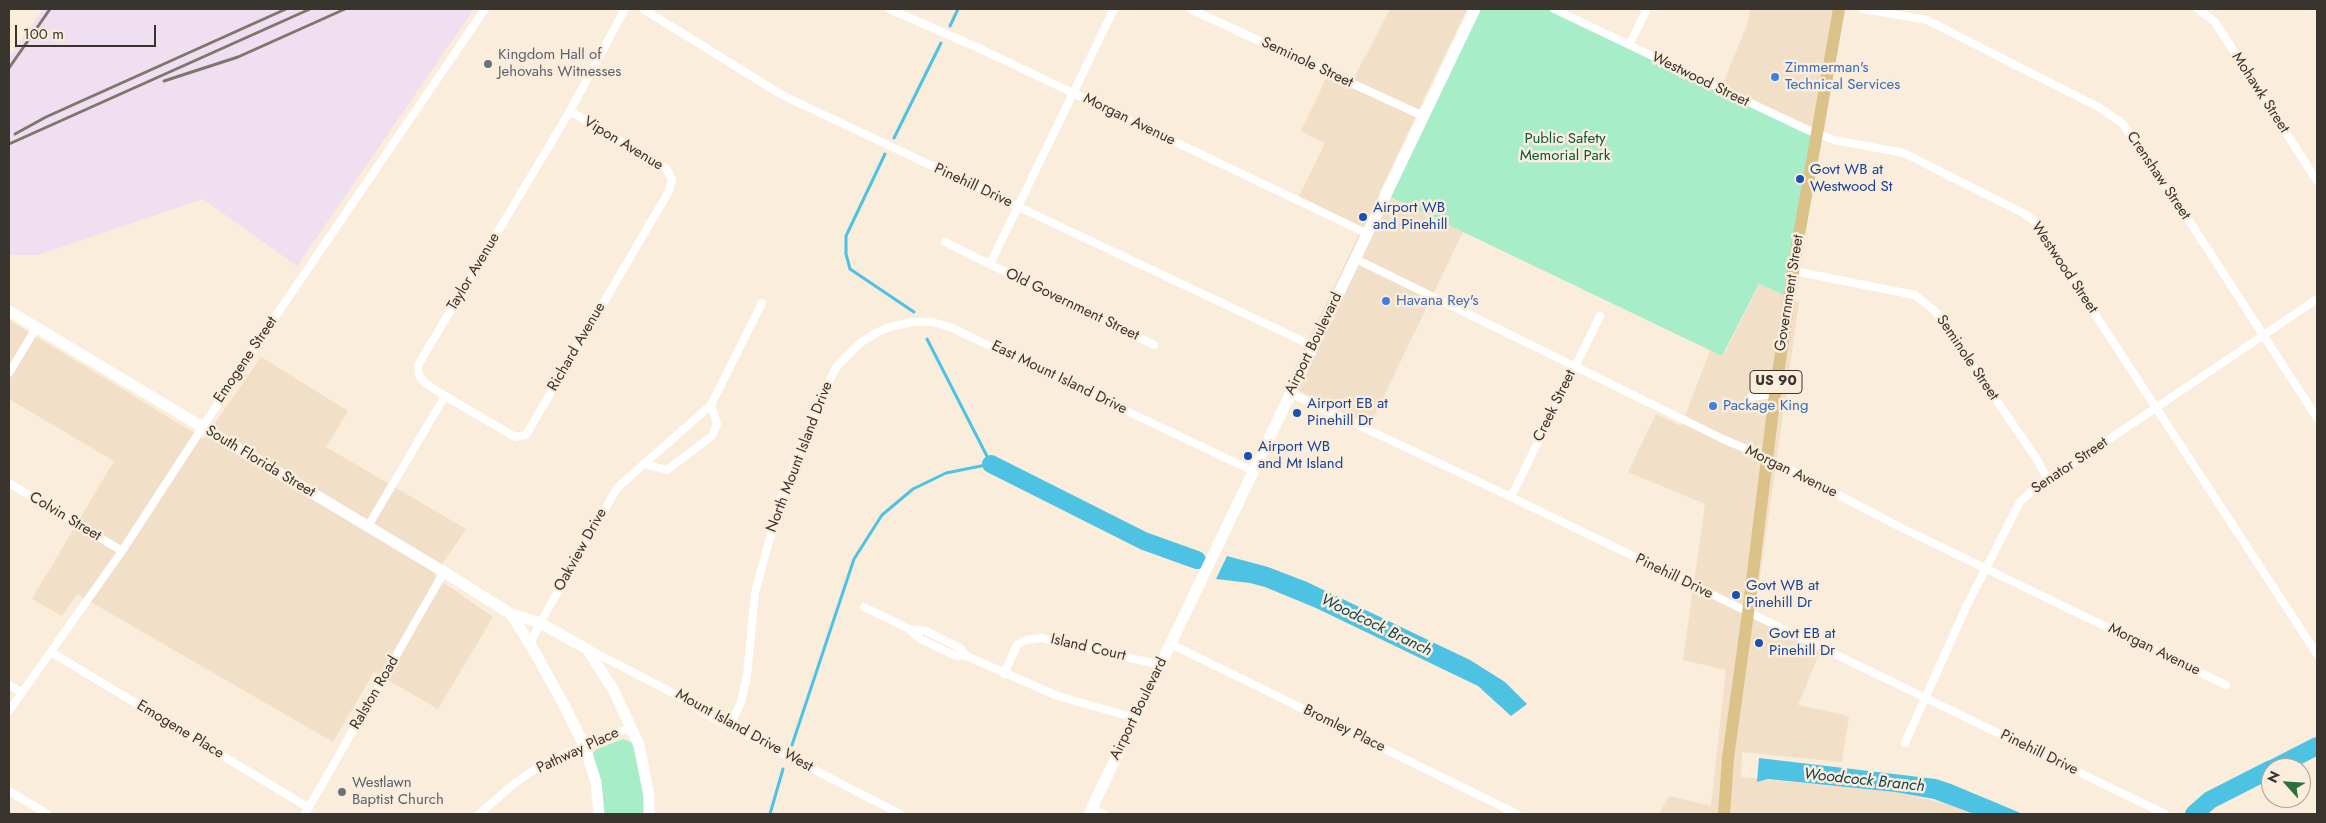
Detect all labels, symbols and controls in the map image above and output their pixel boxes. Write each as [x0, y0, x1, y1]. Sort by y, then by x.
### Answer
scale bar [18, 15, 159, 47]
text: 100 m [23, 23, 64, 45]
street label: Seminole Street [1258, 34, 1356, 92]
place label: Kingdom Hall of Jehovahs Witnesses [498, 46, 621, 81]
street label: Westwood Street [1648, 49, 1752, 111]
street label: Mohawk Street [2227, 49, 2293, 137]
marker: Kingdom Hall of Jehovahs Witnesses [482, 58, 494, 70]
place label: Zimmerman's Technical Services [1785, 59, 1900, 94]
marker: Zimmerman's Technical Services [1769, 71, 1781, 83]
street label: Morgan Avenue [1080, 90, 1178, 150]
street label: Vipon Avenue [580, 113, 666, 175]
street label: Crenshaw Street [2122, 129, 2194, 223]
park label: Public Safety Memorial Park [1520, 130, 1610, 165]
street label: Pinehill Drive [931, 160, 1015, 212]
place label: Govt WB at Westwood St [1810, 161, 1892, 196]
marker: Govt WB at Westwood St [1794, 173, 1806, 185]
place label: Airport WB and Pinehill [1373, 199, 1448, 234]
marker: Airport WB and Pinehill [1357, 211, 1369, 223]
street label: Westwood Street [2027, 219, 2101, 317]
street label: Taylor Avenue [444, 230, 504, 314]
street label: Government Street [1772, 233, 1808, 353]
street label: Old Government Street [1002, 265, 1142, 345]
street label: Airport Boulevard [1281, 290, 1347, 398]
place label: Havana Rey's [1396, 292, 1479, 310]
marker: Havana Rey's [1380, 295, 1392, 307]
street label: Richard Avenue [544, 299, 610, 395]
street label: Seminole Street [1932, 312, 2002, 404]
street label: Emogene Street [210, 313, 282, 407]
street label: East Mount Island Drive [988, 337, 1130, 419]
street label: Creek Street [1530, 367, 1580, 445]
road number: US 90 [1750, 371, 1802, 394]
street label: North Mount Island Drive [763, 379, 837, 535]
place label: Airport EB at Pinehill Dr [1307, 395, 1388, 430]
place label: Package King [1723, 397, 1809, 415]
marker: Package King [1707, 400, 1719, 412]
marker: Airport EB at Pinehill Dr [1291, 407, 1303, 419]
street label: South Florida Street [202, 422, 318, 502]
street label: Senator Street [2028, 434, 2112, 498]
place label: Airport WB and Mt Island [1258, 438, 1343, 473]
street label: Morgan Avenue [1742, 442, 1840, 502]
marker: Airport WB and Mt Island [1242, 450, 1254, 462]
street label: Colvin Street [26, 489, 104, 545]
street label: Oakview Drive [551, 505, 611, 595]
street label: Pinehill Drive [1632, 550, 1716, 604]
place label: Govt WB at Pinehill Dr [1746, 577, 1819, 612]
marker: Govt WB at Pinehill Dr [1730, 589, 1742, 601]
water label: Woodcock Branch [1317, 591, 1435, 661]
street label: Morgan Avenue [2105, 620, 2203, 680]
place label: Govt EB at Pinehill Dr [1769, 625, 1835, 660]
street label: Island Court [1049, 631, 1127, 665]
marker: Govt EB at Pinehill Dr [1753, 637, 1765, 649]
street label: Ralston Road [347, 653, 403, 733]
street label: Airport Boulevard [1106, 655, 1172, 763]
street label: Mount Island Drive West [672, 686, 816, 776]
street label: Emogene Place [133, 697, 227, 763]
street label: Bromley Place [1300, 701, 1388, 757]
street label: Pathway Place [534, 724, 622, 778]
street label: Pinehill Drive [1997, 726, 2081, 780]
north arrow [2261, 758, 2311, 808]
water label: Woodcock Branch [1803, 765, 1925, 797]
text: N [2262, 767, 2285, 786]
place label: Westlawn Baptist Church [352, 774, 444, 809]
marker: Westlawn Baptist Church [336, 786, 348, 798]

